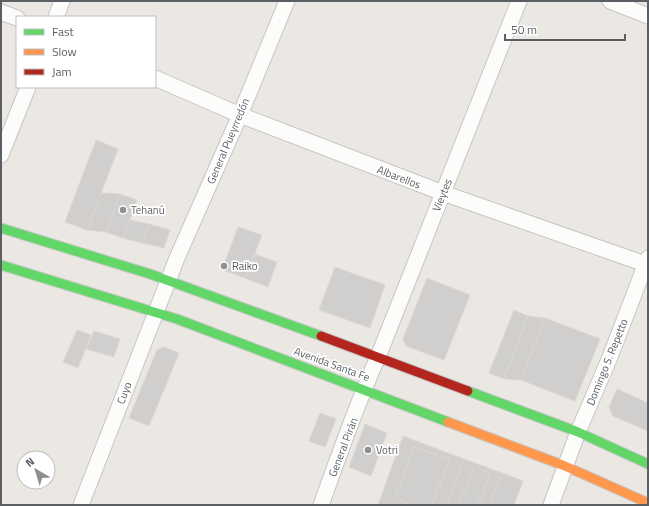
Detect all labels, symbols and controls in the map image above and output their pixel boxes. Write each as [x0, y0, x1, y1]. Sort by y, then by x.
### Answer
legend [16, 16, 156, 88]
scale bar [505, 16, 625, 42]
text: 50 m [511, 20, 537, 39]
text: Fast [52, 22, 75, 41]
text: Slow [52, 42, 77, 61]
text: Jam [52, 62, 72, 81]
street label: General Pueyrredón [203, 96, 253, 186]
street label: Albarellos [375, 161, 423, 193]
street label: Vieytes [428, 176, 456, 214]
place label: Tehanú [131, 202, 165, 218]
marker: Tehanú [118, 205, 128, 215]
place label: Raiko [232, 258, 258, 274]
marker: Raiko [219, 261, 229, 271]
street label: Domingo S. Repetto [582, 316, 632, 408]
street label: Avenida Santa Fe [292, 343, 372, 385]
street label: Cuyo [112, 379, 136, 406]
street label: General Pirán [324, 415, 362, 479]
place label: Votri [376, 442, 398, 458]
marker: Votri [363, 445, 373, 455]
north arrow [16, 450, 56, 490]
text: N [22, 453, 38, 471]

